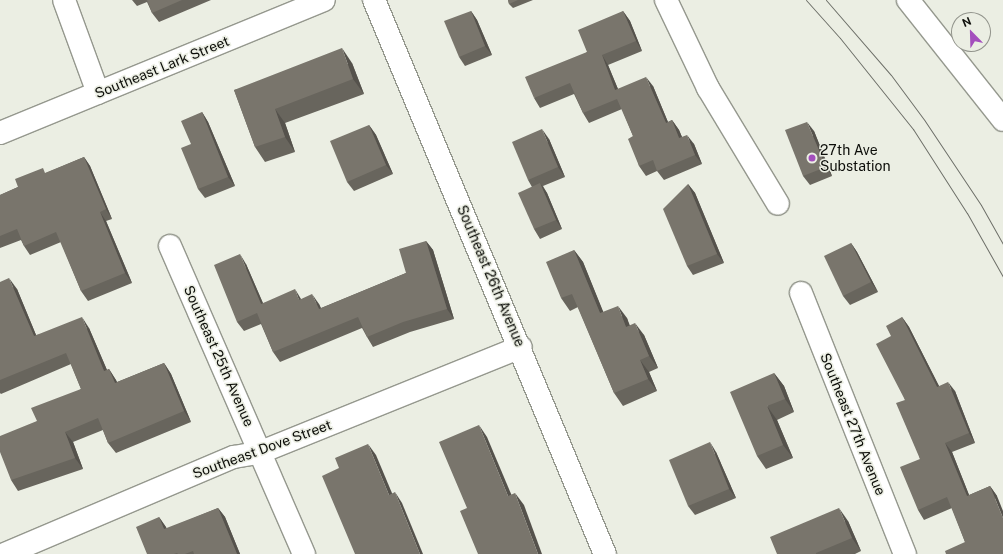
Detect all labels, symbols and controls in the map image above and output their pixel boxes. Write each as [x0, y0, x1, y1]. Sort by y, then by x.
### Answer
north arrow [951, 12, 991, 52]
text: N [960, 15, 973, 29]
street label: Southeast Lark Street [92, 32, 232, 102]
place label: 27th Ave Substation [820, 142, 891, 174]
marker: 27th Ave Substation [807, 153, 817, 163]
street label: Southeast 26th Avenue [454, 203, 528, 349]
street label: Southeast 25th Avenue [180, 283, 258, 429]
street label: Southeast 27th Avenue [817, 350, 889, 498]
street label: Southeast Dove Street [190, 416, 334, 482]

